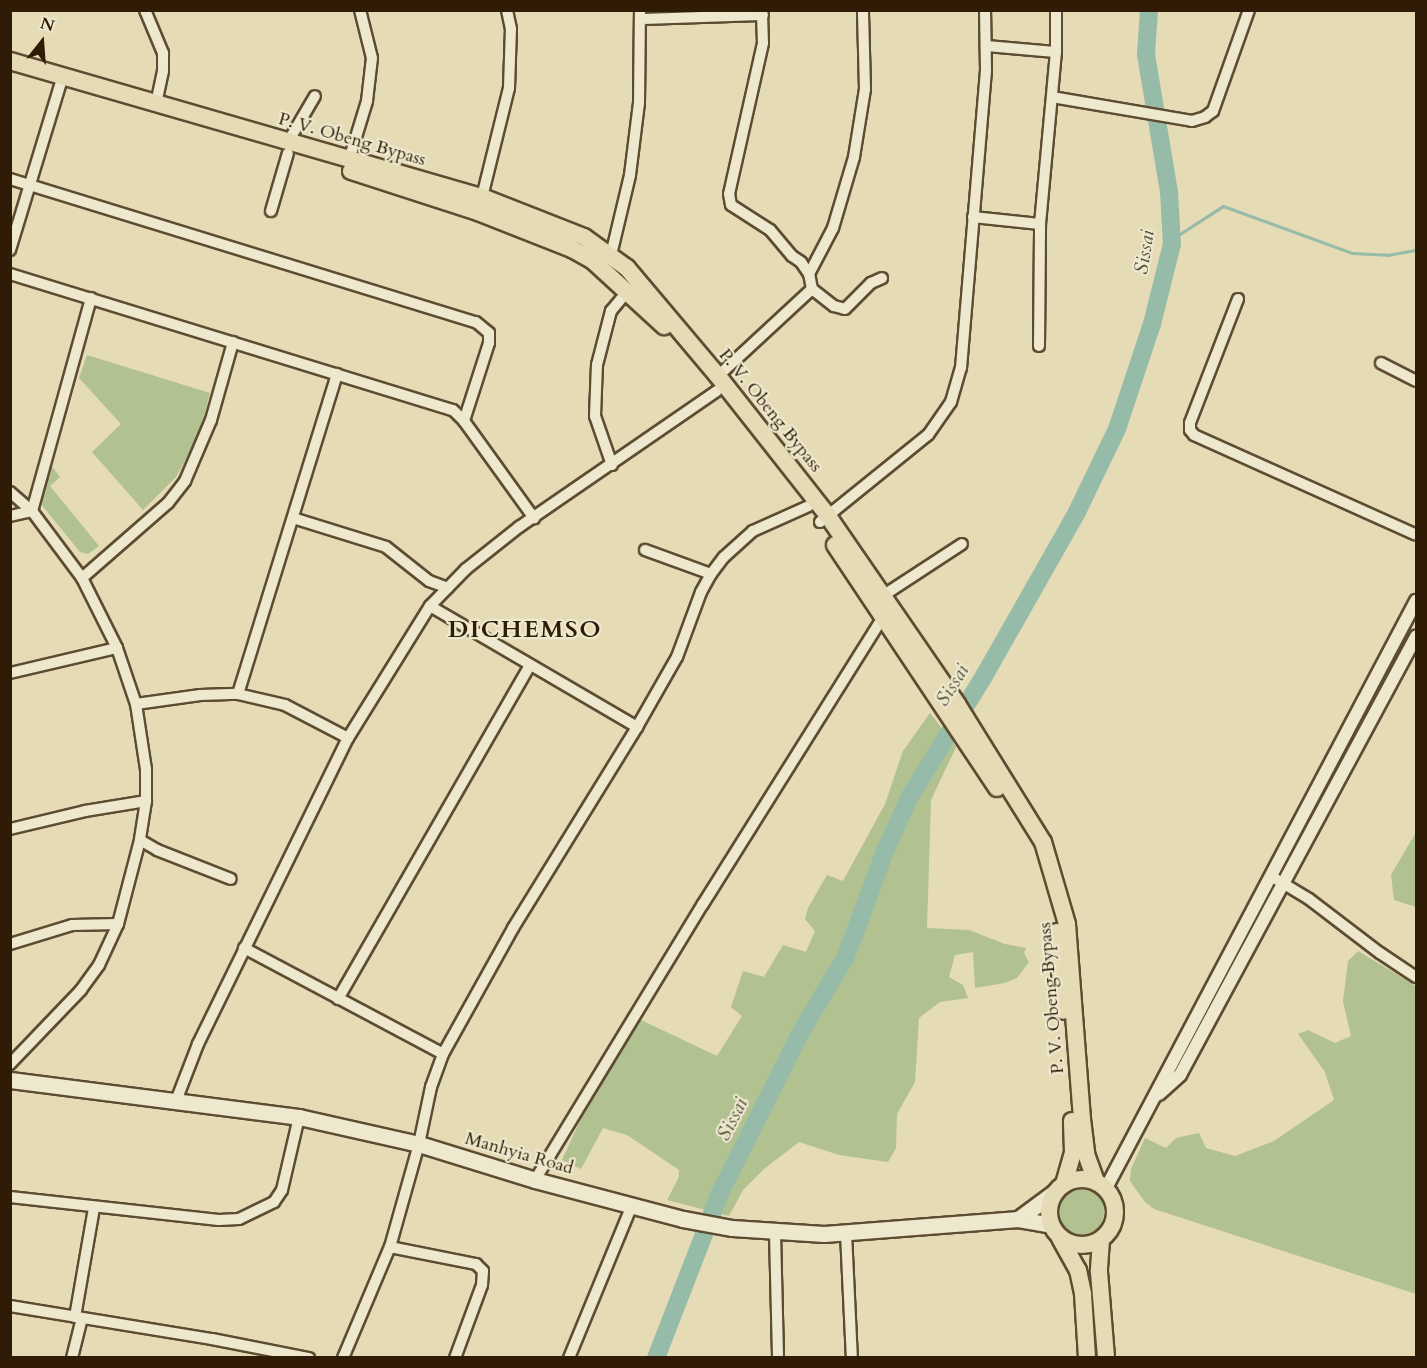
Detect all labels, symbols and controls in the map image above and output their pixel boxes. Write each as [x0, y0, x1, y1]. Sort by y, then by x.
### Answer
north arrow [12, 12, 72, 72]
text: N [37, 12, 57, 37]
street label: P. V. Obeng Bypass [276, 109, 428, 171]
water label: Sissai [1129, 228, 1159, 276]
street label: P. V. Obeng Bypass [714, 345, 826, 477]
district label: DICHEMSO [448, 616, 602, 644]
water label: Sissai [930, 660, 974, 710]
street label: P. V. Obeng Bypass [1035, 921, 1069, 1075]
water label: Sissai [711, 1094, 753, 1144]
street label: Manhyia Road [462, 1128, 576, 1180]

